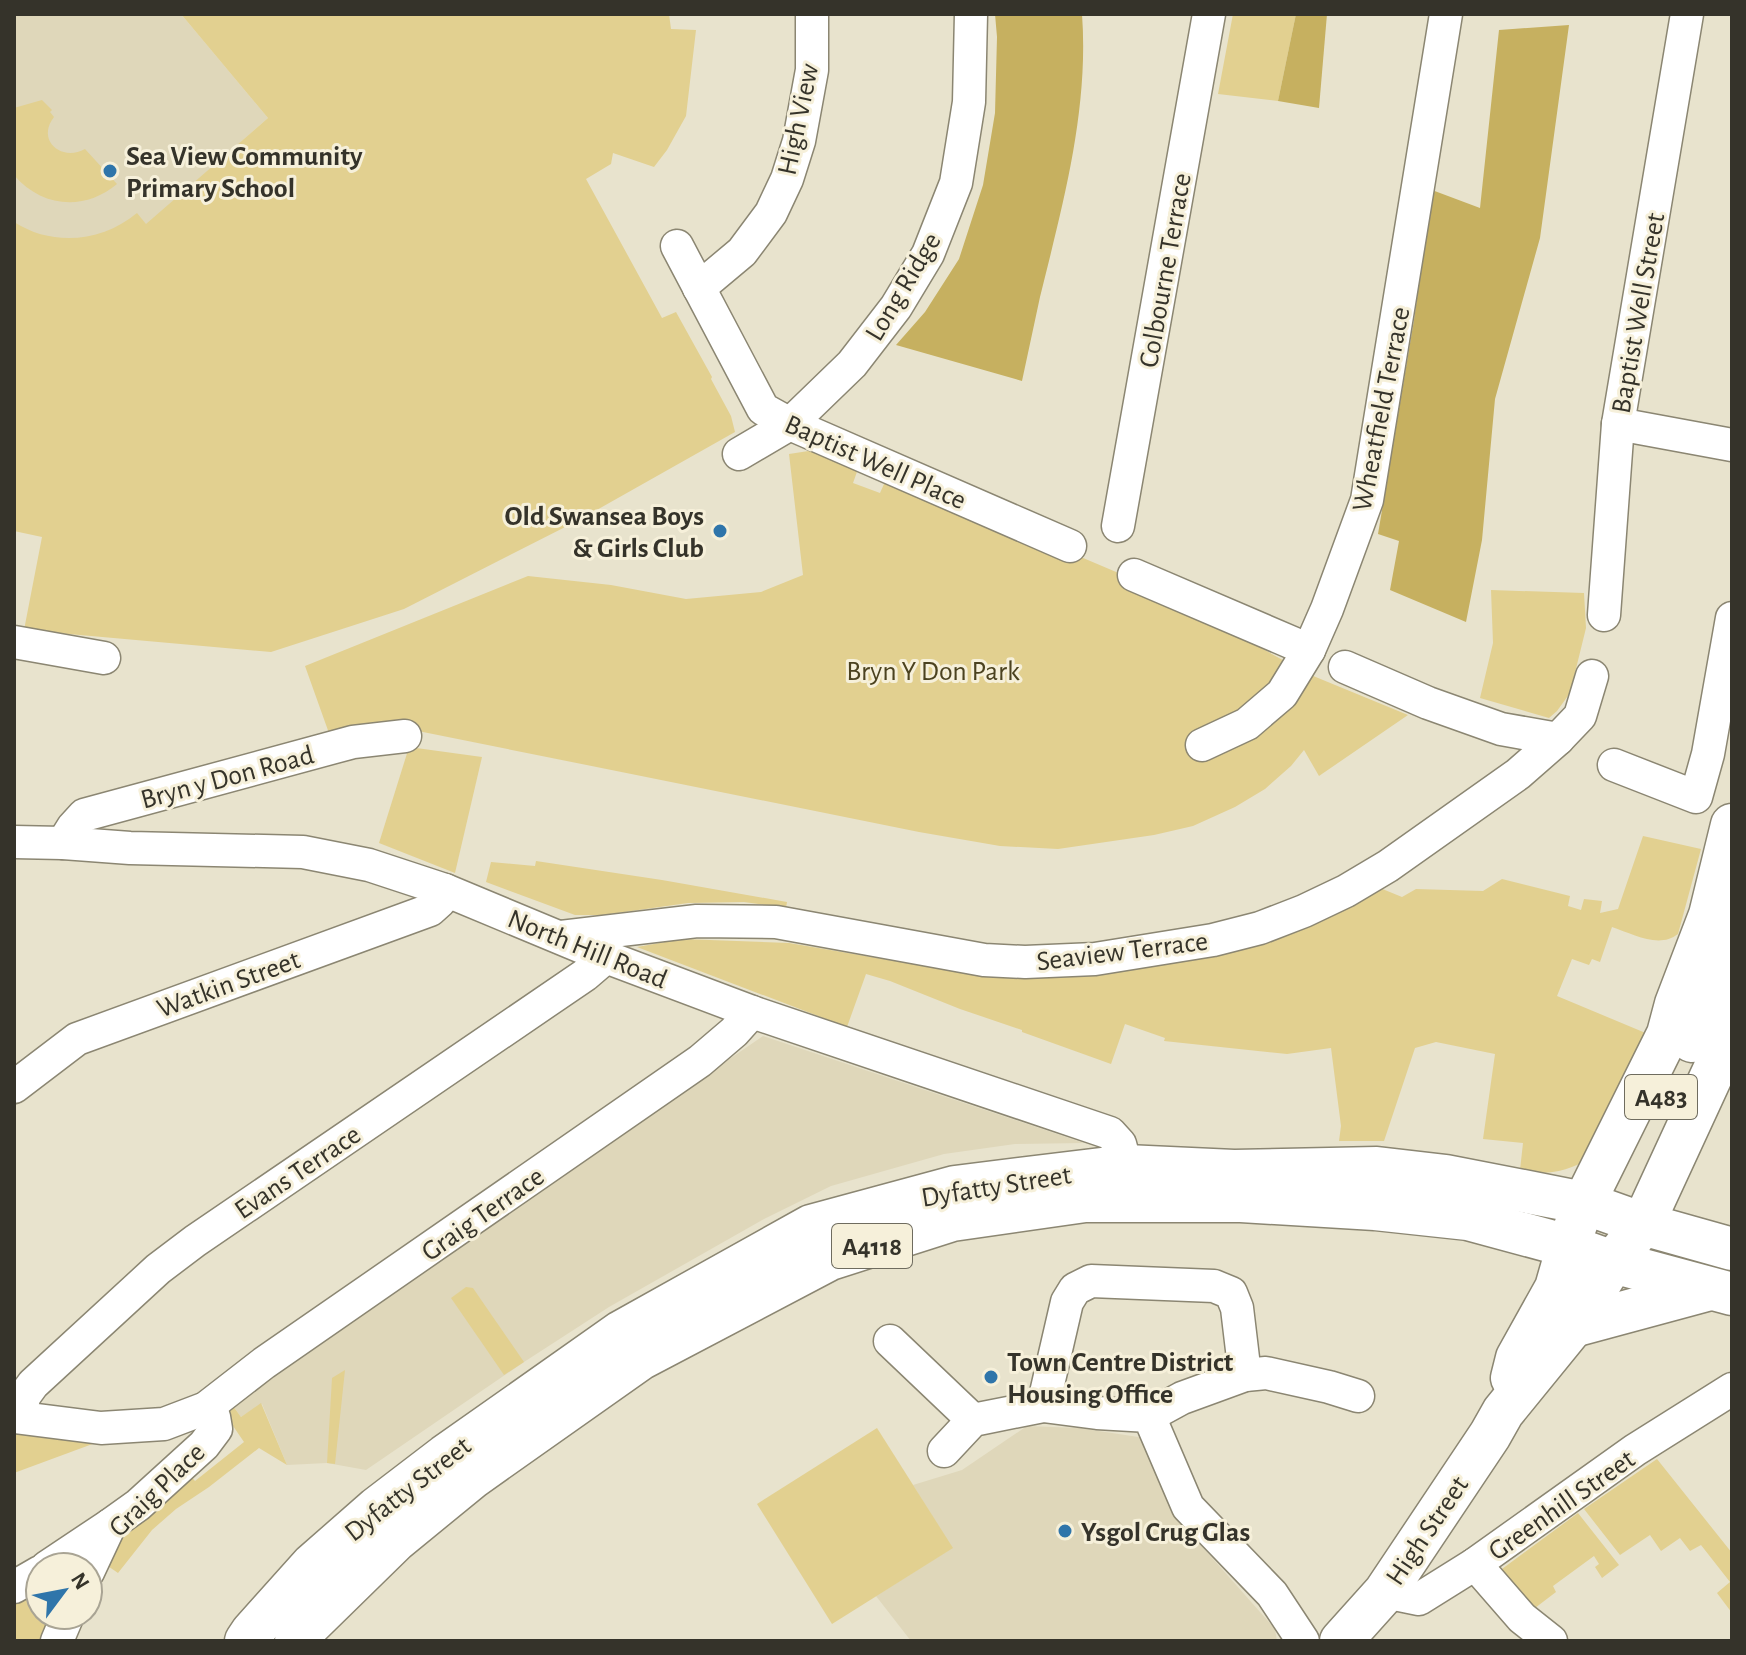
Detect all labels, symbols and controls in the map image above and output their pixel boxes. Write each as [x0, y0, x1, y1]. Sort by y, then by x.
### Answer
street label: High View [774, 61, 824, 178]
place label: Sea View Community Primary School [126, 143, 363, 203]
marker: Sea View Community Primary School [101, 162, 119, 180]
street label: Colbourne Terrace [1135, 171, 1197, 370]
street label: Baptist Well Street [1608, 211, 1670, 416]
street label: Long Ridge [861, 228, 947, 346]
street label: Wheatfield Terrace [1348, 305, 1416, 514]
street label: Baptist Well Place [780, 410, 970, 515]
place label: Old Swansea Boys & Girls Club [505, 503, 704, 563]
marker: Old Swansea Boys & Girls Club [711, 522, 729, 540]
park label: Bryn Y Don Park [846, 658, 1020, 686]
street label: Bryn y Don Road [138, 741, 317, 814]
street label: North Hill Road [504, 905, 671, 995]
street label: Seaview Terrace [1035, 928, 1209, 976]
street label: Watkin Street [153, 946, 304, 1024]
road number: A483 [1625, 1075, 1697, 1119]
street label: Evans Terrace [230, 1120, 366, 1225]
street label: Dyfatty Street [919, 1161, 1073, 1213]
street label: Graig Terrace [417, 1162, 549, 1267]
road number: A4118 [832, 1224, 912, 1268]
place label: Town Centre District Housing Office [1007, 1349, 1234, 1409]
marker: Town Centre District Housing Office [982, 1368, 1000, 1386]
street label: Dyfatty Street [340, 1432, 477, 1547]
street label: Graig Place [104, 1438, 211, 1543]
street label: Greenhill Street [1484, 1445, 1640, 1566]
street label: High Street [1381, 1472, 1474, 1591]
place label: Ysgol Crug Glas [1081, 1519, 1250, 1547]
marker: Ysgol Crug Glas [1056, 1522, 1074, 1540]
north arrow [24, 1551, 104, 1631]
text: N [67, 1569, 93, 1593]

